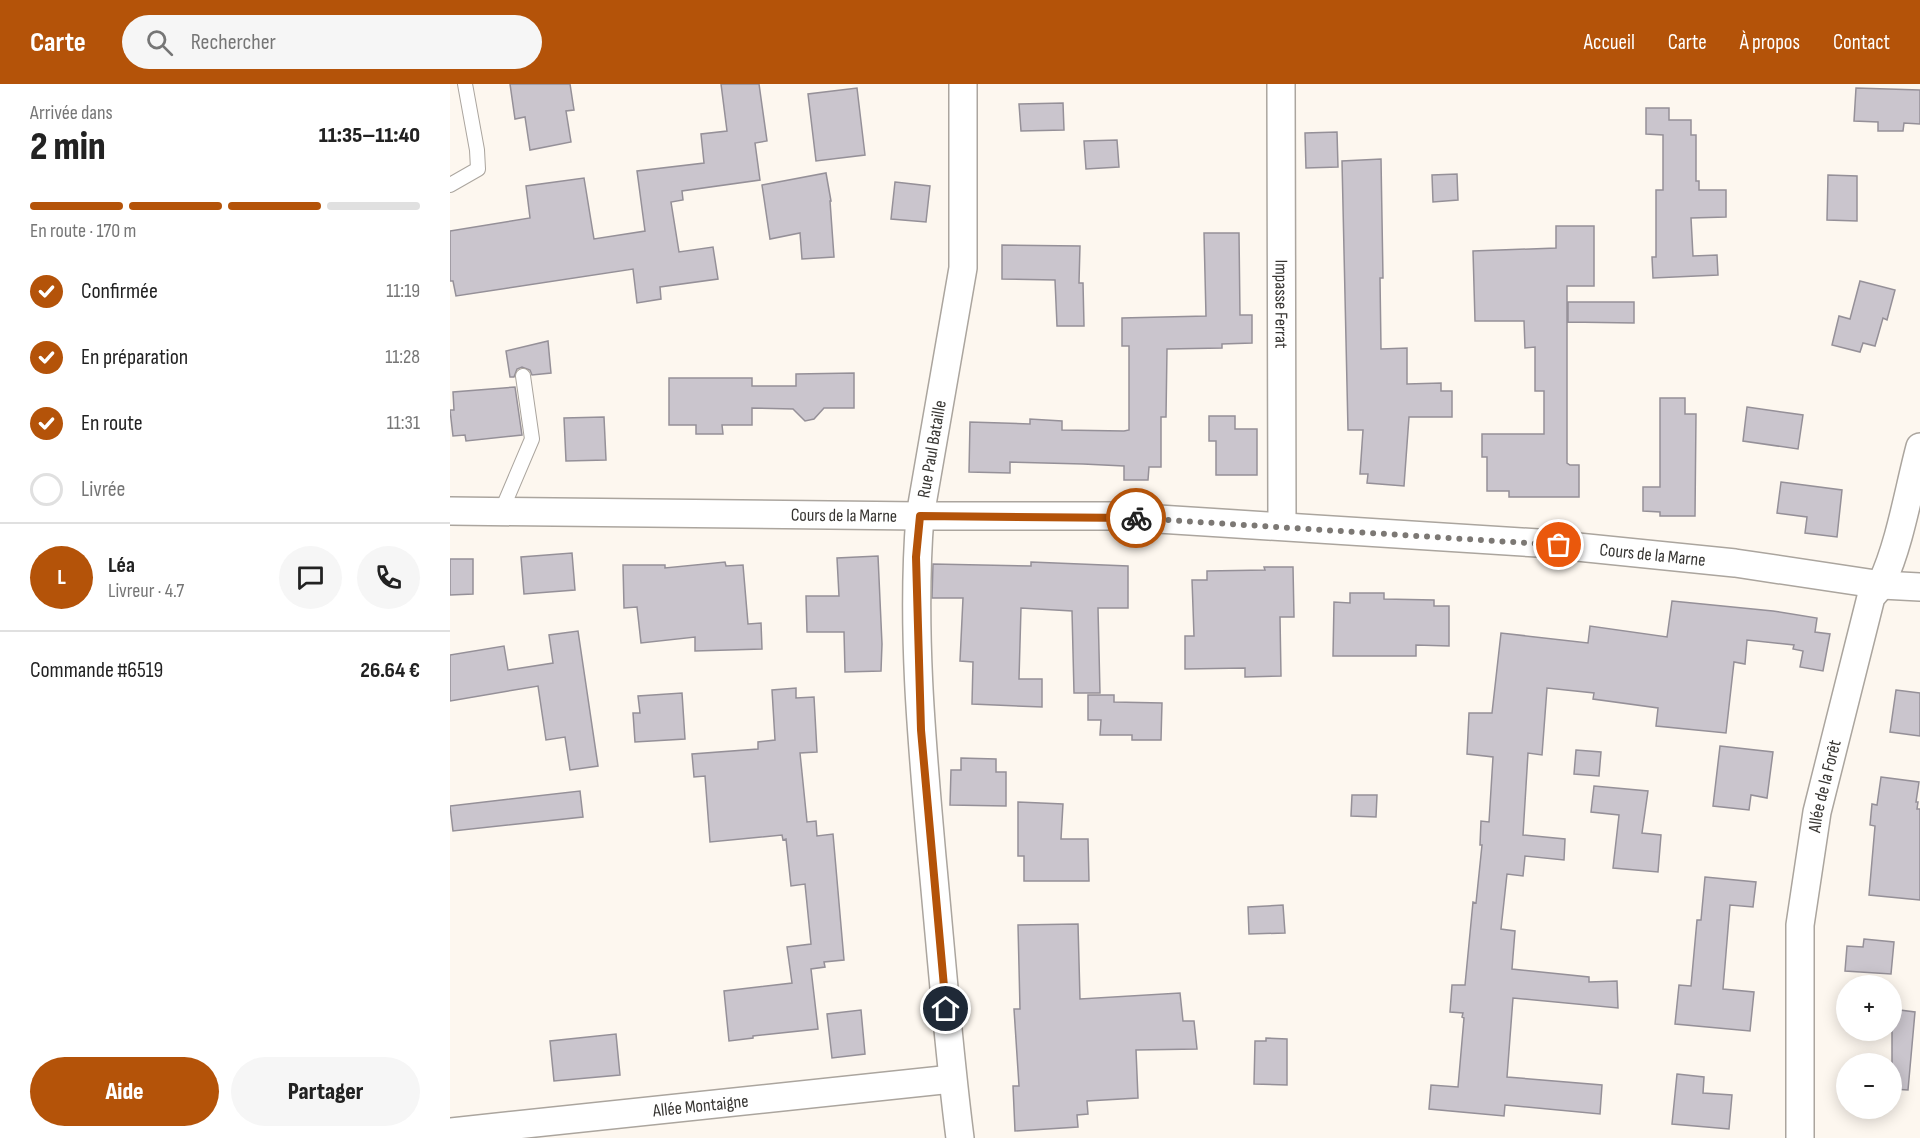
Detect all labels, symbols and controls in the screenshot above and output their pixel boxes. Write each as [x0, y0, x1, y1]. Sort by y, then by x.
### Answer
search box [122, 15, 542, 69]
text: Carte [30, 26, 86, 59]
icon: search [143, 26, 176, 59]
text: Rechercher [191, 29, 276, 56]
text: Accueil [1584, 30, 1635, 55]
text: Carte [1668, 30, 1707, 55]
text: À propos [1740, 30, 1800, 55]
text: Contact [1833, 30, 1890, 55]
text: Arrivée dans [30, 101, 113, 125]
text: 11:35–11:40 [319, 122, 420, 149]
text: 2 min [30, 124, 106, 171]
text: En route · 170 m [30, 219, 136, 243]
street label: Impasse Ferrat [1271, 260, 1292, 349]
icon: check [30, 275, 63, 308]
text: Confirmée [81, 278, 158, 305]
text: 11:19 [386, 279, 420, 303]
icon: check [30, 341, 63, 374]
text: En préparation [81, 344, 188, 371]
text: 11:28 [385, 345, 420, 369]
street label: Rue Paul Bataille [913, 399, 950, 499]
icon: check [30, 407, 63, 440]
text: En route [81, 410, 143, 437]
text: 11:31 [387, 411, 420, 435]
text: Livrée [81, 476, 125, 503]
courier [1106, 488, 1166, 548]
icon: bike [1120, 502, 1153, 535]
street label: Cours de la Marne [791, 504, 897, 526]
pin [1533, 519, 1584, 570]
icon: bag [1542, 528, 1575, 561]
street label: Cours de la Marne [1599, 539, 1707, 570]
button: chat [279, 546, 342, 609]
button: phone [357, 546, 420, 609]
text: Léa [108, 552, 135, 579]
text: L [57, 564, 66, 591]
text: Livreur · 4.7 [108, 579, 184, 603]
text: Commande #6519 [30, 657, 163, 684]
text: 26.64 € [360, 657, 420, 684]
street label: Allée de la Forêt [1803, 737, 1845, 835]
map controls [1836, 975, 1902, 1119]
button: + [1836, 975, 1902, 1041]
pin [920, 983, 971, 1034]
icon: home [929, 992, 962, 1025]
button: − [1836, 1053, 1902, 1119]
button: Aide [30, 1057, 219, 1126]
button: Partager [231, 1057, 420, 1126]
street label: Allée Montaigne [651, 1090, 749, 1121]

